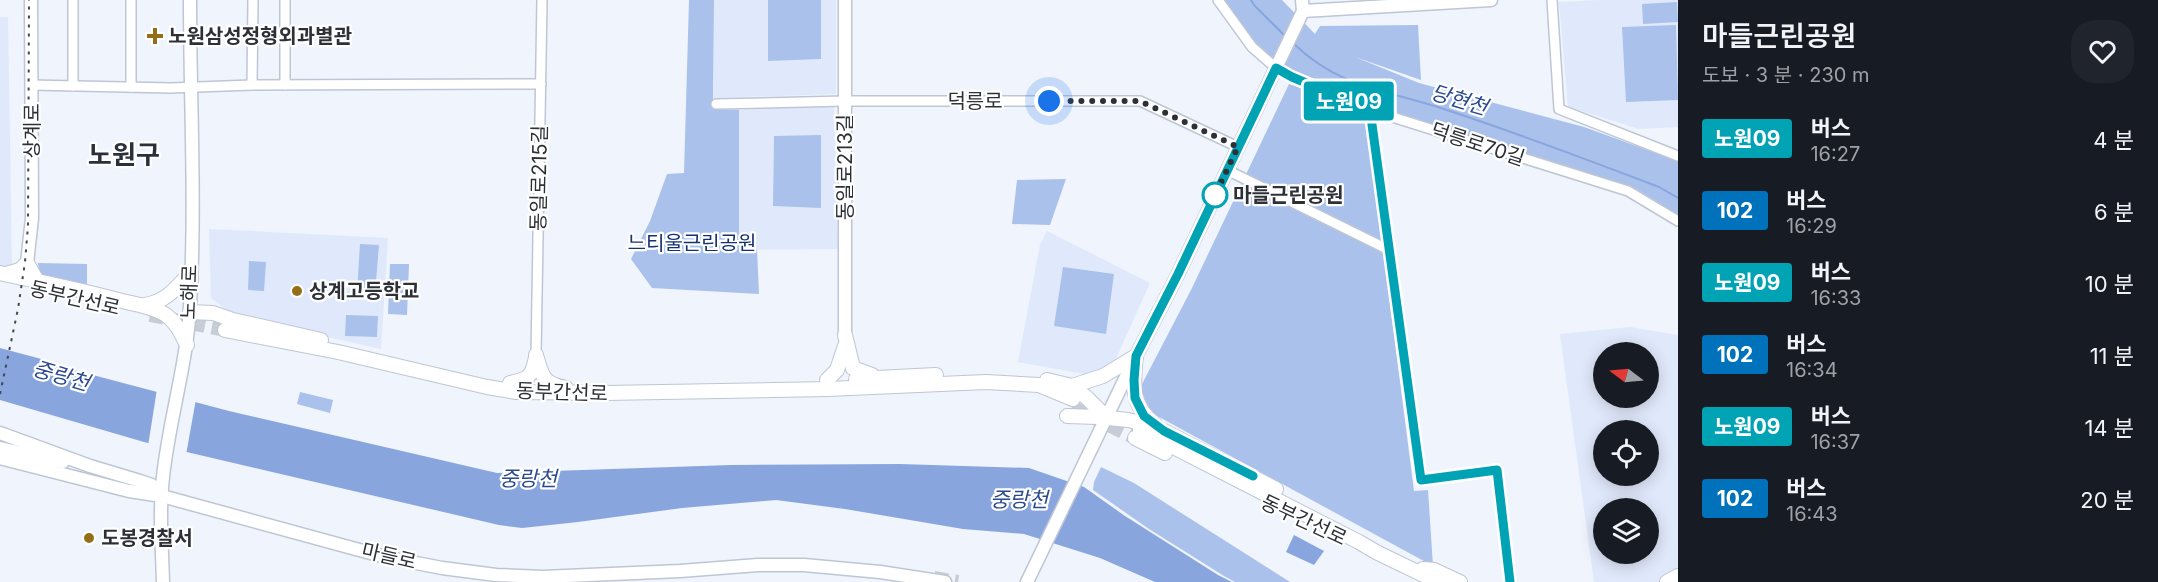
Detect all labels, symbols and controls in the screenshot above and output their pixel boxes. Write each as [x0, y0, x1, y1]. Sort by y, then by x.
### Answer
text: 마들근린공원 [1702, 19, 1857, 53]
button: heart [2071, 20, 2134, 83]
place label: 노원삼성정형외과별관 [168, 24, 353, 48]
marker: 노원삼성정형외과별관 [146, 27, 164, 45]
text: 도보 · 3 분 · 230 m [1702, 63, 1870, 87]
water label: 당현천 [1428, 79, 1493, 121]
line badge: 노원09 [1307, 82, 1391, 120]
your location [1034, 86, 1064, 116]
street label: 덕릉로 [947, 89, 1003, 113]
text: 노원09 [1316, 89, 1382, 114]
street label: 상계로 [20, 103, 44, 159]
street label: 동일로213길 [833, 114, 857, 220]
text: 버스 [1810, 115, 1851, 141]
street label: 덕릉로70길 [1428, 118, 1528, 170]
street label: 동일로215길 [526, 125, 552, 231]
text: 노원09 [1714, 126, 1780, 151]
text: 4 분 [2093, 127, 2134, 153]
district label: 노원구 [88, 139, 160, 170]
text: 16:27 [1810, 142, 1860, 166]
marker: 마들근린공원 [1202, 182, 1228, 208]
place label: 마들근린공원 [1233, 183, 1343, 207]
text: 버스 [1786, 187, 1826, 213]
text: 102 [1717, 198, 1753, 223]
text: 6 분 [2094, 199, 2134, 225]
text: 16:29 [1786, 214, 1837, 238]
park label: 느티울근린공원 [628, 231, 756, 255]
text: 버스 [1810, 259, 1851, 285]
street label: 노해로 [176, 264, 202, 320]
text: 노원09 [1714, 270, 1780, 295]
text: 10 분 [2085, 271, 2134, 297]
street label: 동부간선로 [27, 276, 123, 320]
place label: 상계고등학교 [309, 279, 419, 303]
marker: 상계고등학교 [290, 284, 304, 298]
text: 16:33 [1810, 286, 1861, 310]
text: 버스 [1786, 331, 1826, 357]
north arrow [1593, 342, 1659, 408]
map controls [1593, 342, 1659, 564]
text: 102 [1717, 342, 1753, 367]
text: 11 분 [2090, 343, 2134, 369]
water label: 중랑천 [30, 356, 95, 396]
text: 16:34 [1786, 358, 1838, 382]
street label: 동부간선로 [516, 378, 608, 406]
text: 버스 [1810, 403, 1851, 429]
text: 노원09 [1714, 414, 1780, 439]
text: 14 분 [2084, 415, 2134, 441]
button: locate [1593, 420, 1659, 486]
text: 16:37 [1810, 430, 1860, 454]
water label: 중랑천 [499, 466, 560, 491]
text: 버스 [1786, 475, 1826, 501]
text: 102 [1717, 486, 1753, 511]
water label: 중랑천 [990, 487, 1051, 512]
text: 20 분 [2080, 487, 2134, 513]
street label: 동부간선로 [1257, 490, 1351, 550]
button: layers [1593, 498, 1659, 564]
text: 16:43 [1786, 502, 1838, 526]
place label: 도봉경찰서 [101, 526, 193, 550]
marker: 도봉경찰서 [82, 531, 96, 545]
street label: 마들로 [359, 538, 419, 574]

